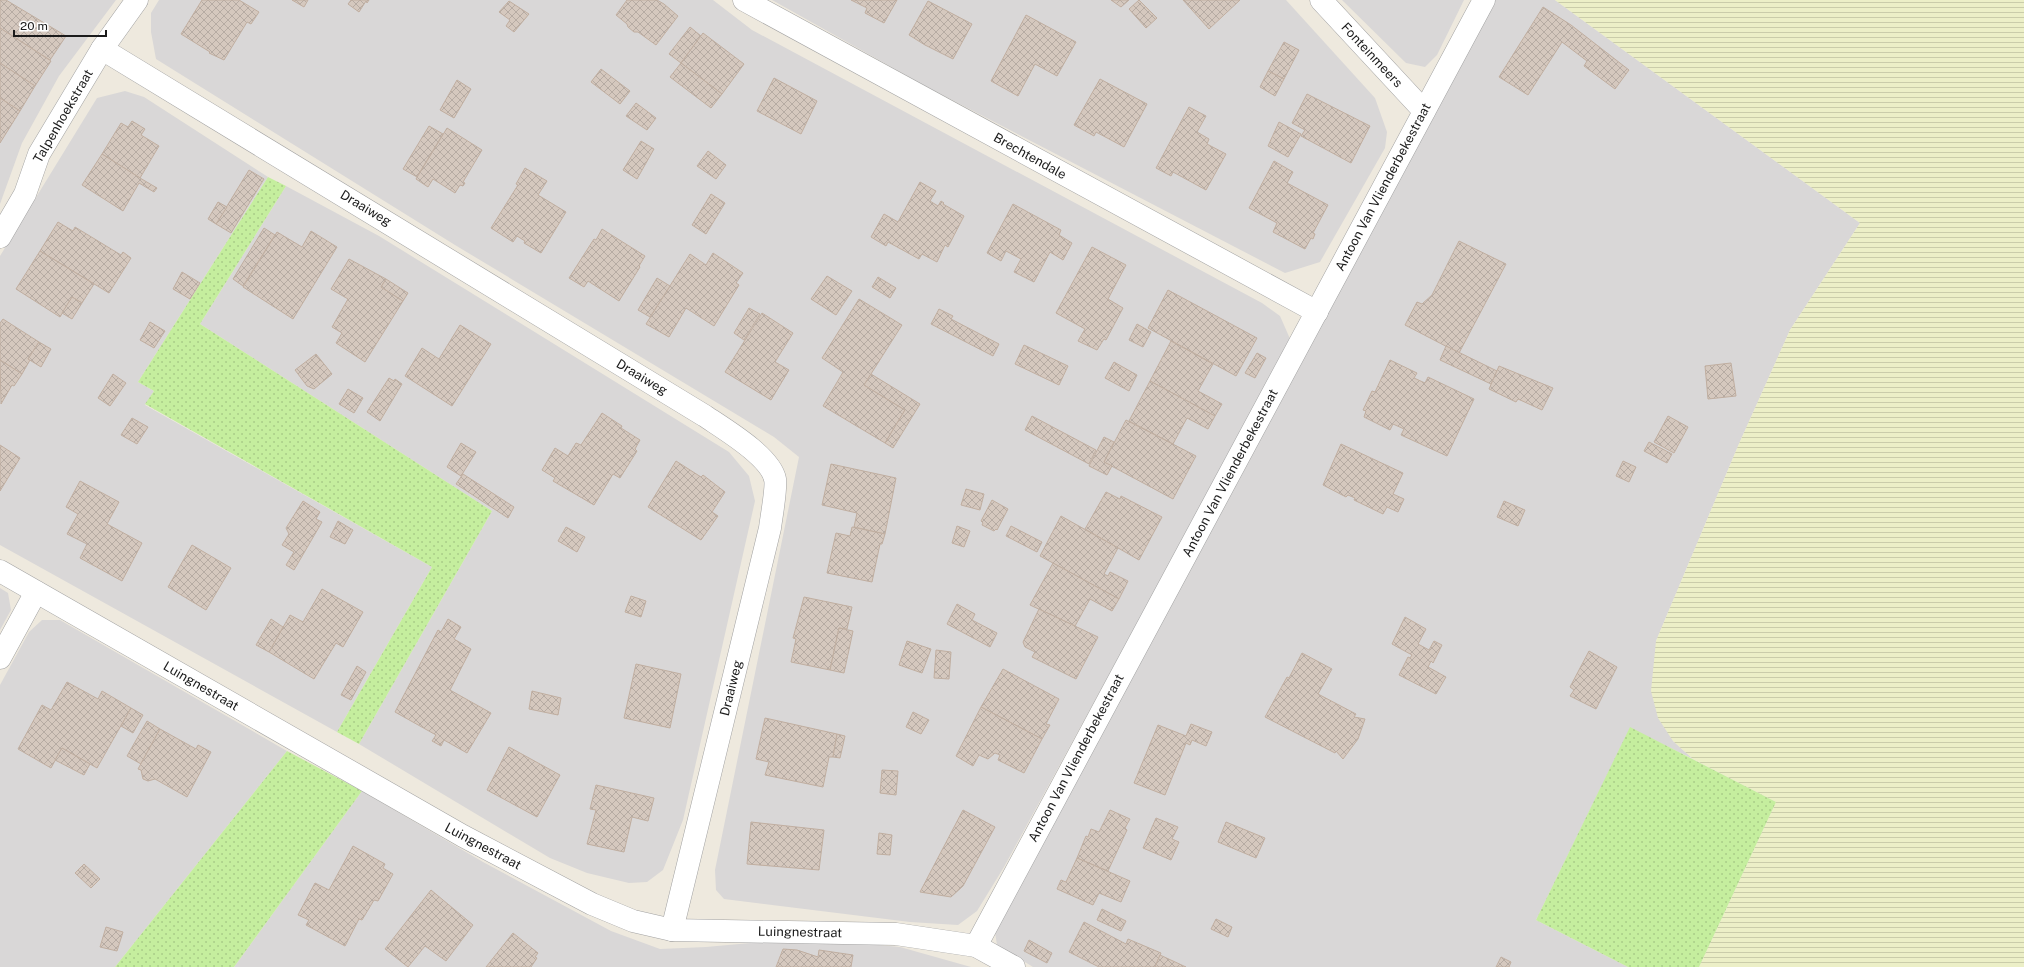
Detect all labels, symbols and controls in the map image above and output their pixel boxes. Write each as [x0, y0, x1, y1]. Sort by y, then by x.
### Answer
scale bar [14, 12, 106, 38]
text: 20 m [20, 19, 48, 33]
street label: Fonteinmeers [1338, 20, 1406, 90]
street label: Talpenhoekstraat [30, 67, 96, 165]
street label: Antoon Van Vlienderbekestraat [1332, 101, 1434, 273]
street label: Brechtendale [991, 130, 1069, 182]
street label: Draaiweg [338, 187, 394, 229]
street label: Draaiweg [614, 356, 670, 398]
street label: Antoon Van Vlienderbekestraat [1179, 387, 1281, 559]
street label: Luingnestraat [161, 658, 241, 714]
street label: Draaiweg [717, 659, 745, 717]
street label: Antoon Van Vlienderbekestraat [1025, 672, 1127, 844]
street label: Luingnestraat [442, 820, 524, 872]
street label: Luingnestraat [758, 924, 842, 940]

